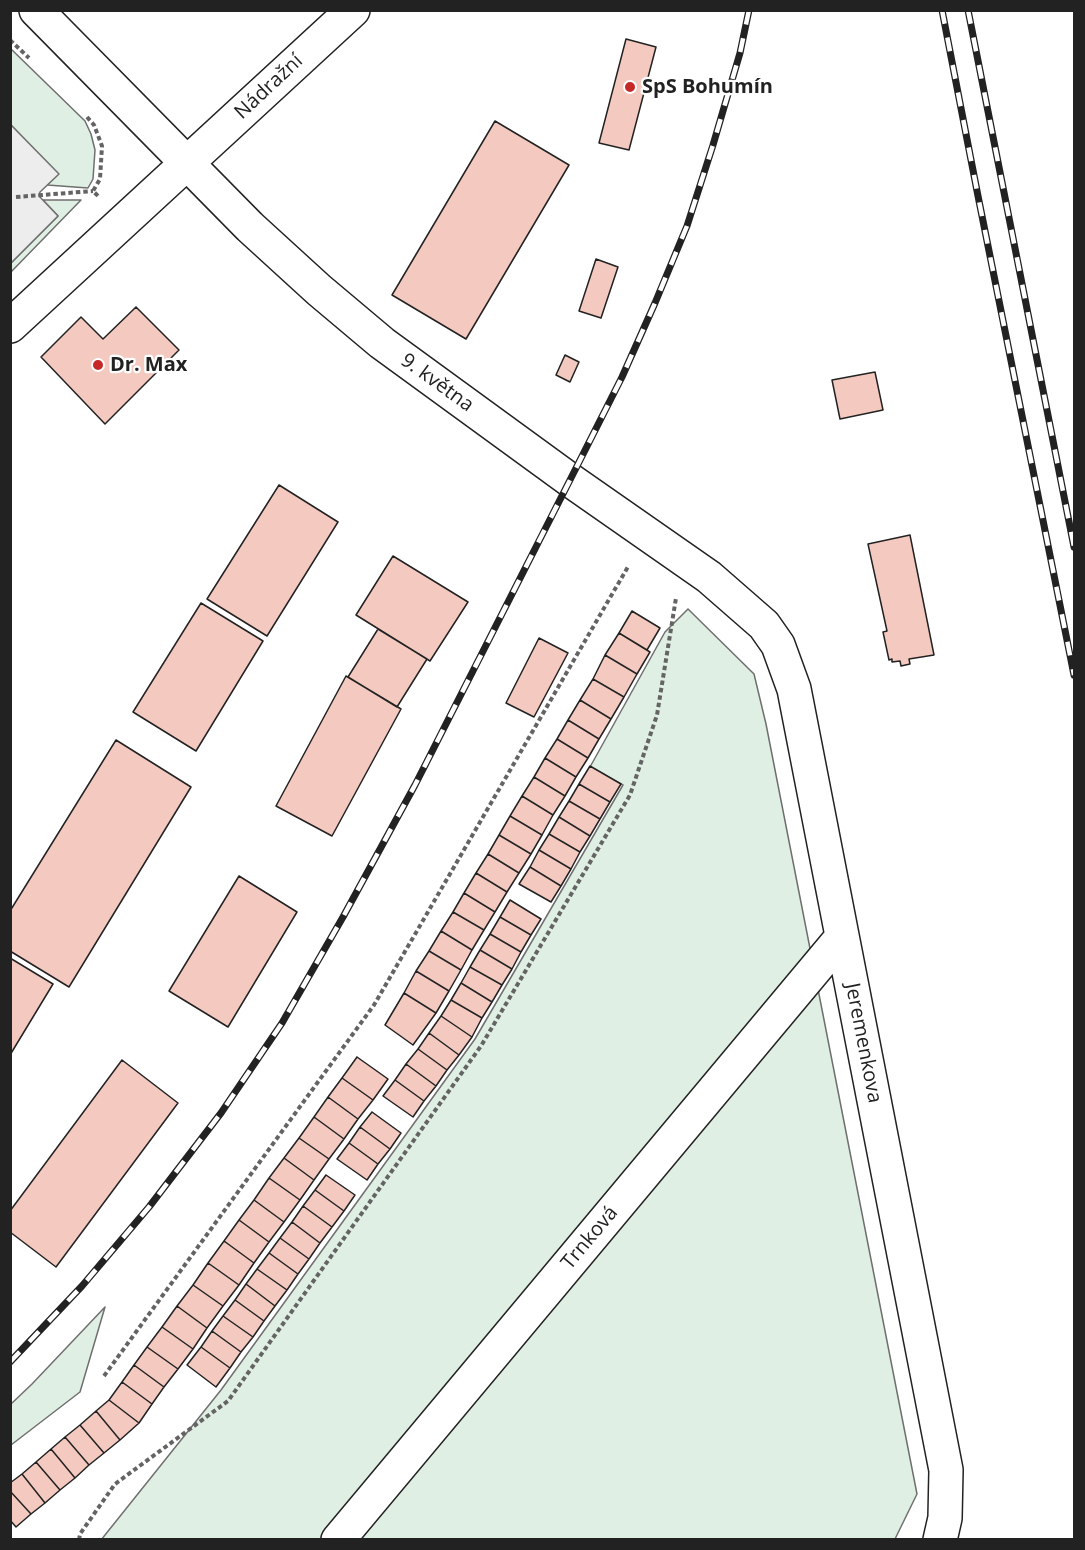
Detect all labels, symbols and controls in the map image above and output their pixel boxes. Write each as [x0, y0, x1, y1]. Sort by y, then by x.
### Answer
street label: Nádražní [230, 49, 308, 125]
place label: SpS Bohumín [642, 75, 773, 99]
marker: SpS Bohumín [623, 80, 637, 94]
street label: 9. května [396, 349, 478, 417]
place label: Dr. Max [110, 353, 187, 377]
marker: Dr. Max [91, 358, 105, 372]
street label: Jeremenkova [840, 981, 886, 1105]
street label: Trnková [557, 1202, 623, 1274]

